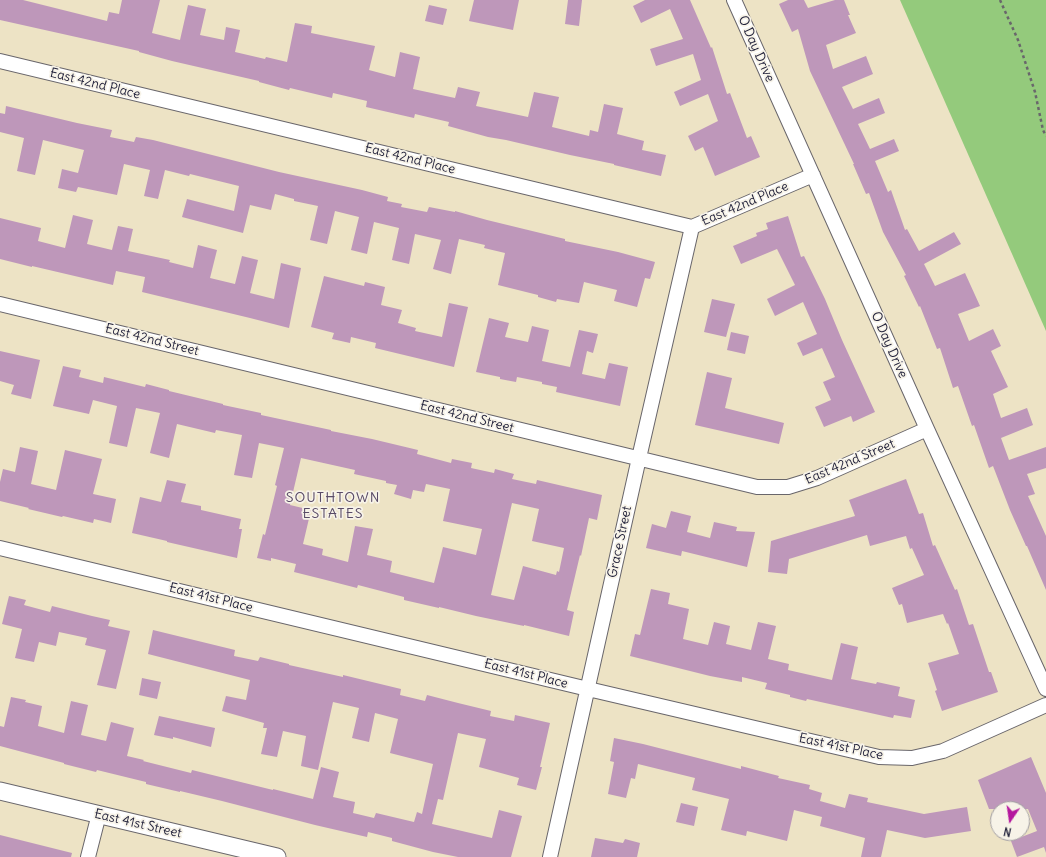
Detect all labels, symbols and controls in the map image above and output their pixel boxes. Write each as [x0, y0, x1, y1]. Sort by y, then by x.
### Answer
street label: O Day Drive [734, 13, 778, 85]
street label: East 42nd Place [48, 65, 142, 103]
street label: East 42nd Place [363, 140, 457, 178]
street label: East 42nd Place [699, 179, 791, 229]
street label: O Day Drive [867, 309, 911, 381]
street label: East 42nd Street [104, 321, 200, 359]
street label: East 42nd Street [419, 398, 515, 436]
street label: East 42nd Street [803, 436, 897, 488]
district label: SOUTHTOWN ESTATES [286, 490, 380, 522]
street label: Grace Street [605, 505, 635, 579]
street label: East 41st Place [168, 580, 254, 616]
street label: East 41st Place [483, 656, 569, 692]
street label: East 41st Place [797, 730, 885, 764]
north arrow [990, 801, 1030, 841]
street label: East 41st Street [93, 806, 183, 842]
text: N [1002, 824, 1013, 839]

